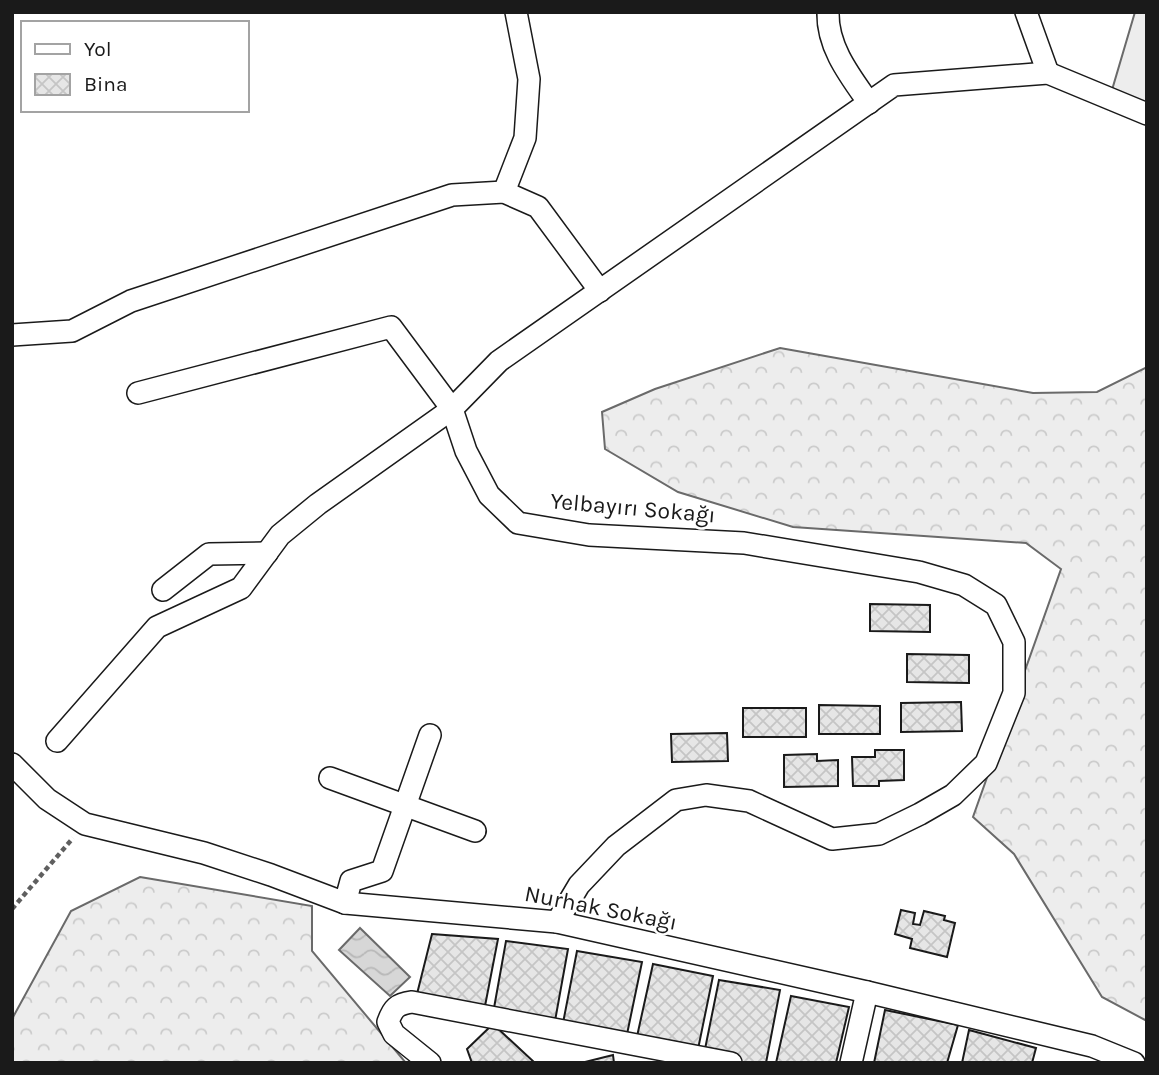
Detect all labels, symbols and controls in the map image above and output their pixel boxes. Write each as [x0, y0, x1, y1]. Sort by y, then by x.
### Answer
legend [21, 21, 248, 112]
text: Yol [84, 37, 112, 61]
text: Bina [84, 72, 128, 96]
street label: Yelbayırı Sokağı [549, 487, 717, 529]
street label: Nurhak Sokağı [522, 880, 680, 936]

